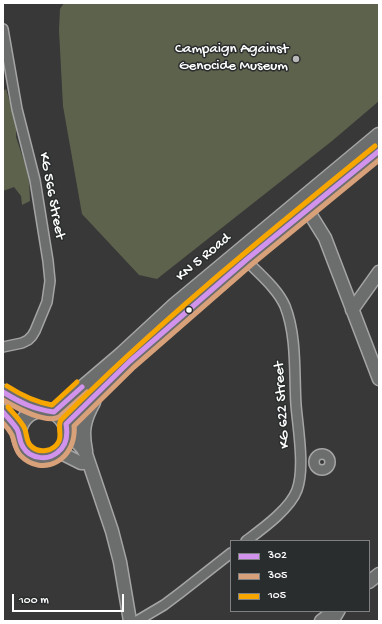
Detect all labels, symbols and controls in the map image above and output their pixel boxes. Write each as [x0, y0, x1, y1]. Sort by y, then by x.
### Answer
place label: Campaign Against Genocide Museum [175, 41, 288, 76]
marker: Campaign Against Genocide Museum [291, 54, 301, 64]
street label: KG 566 Street [34, 151, 68, 241]
street label: KN 5 Road [173, 230, 235, 286]
unlabelled marker [184, 305, 194, 315]
street label: KG 622 Street [271, 361, 295, 449]
legend [230, 540, 370, 612]
text: 302 [268, 549, 287, 563]
text: 305 [268, 569, 287, 583]
scale bar [14, 586, 126, 612]
text: 105 [268, 589, 286, 603]
text: 100 m [19, 594, 49, 608]

